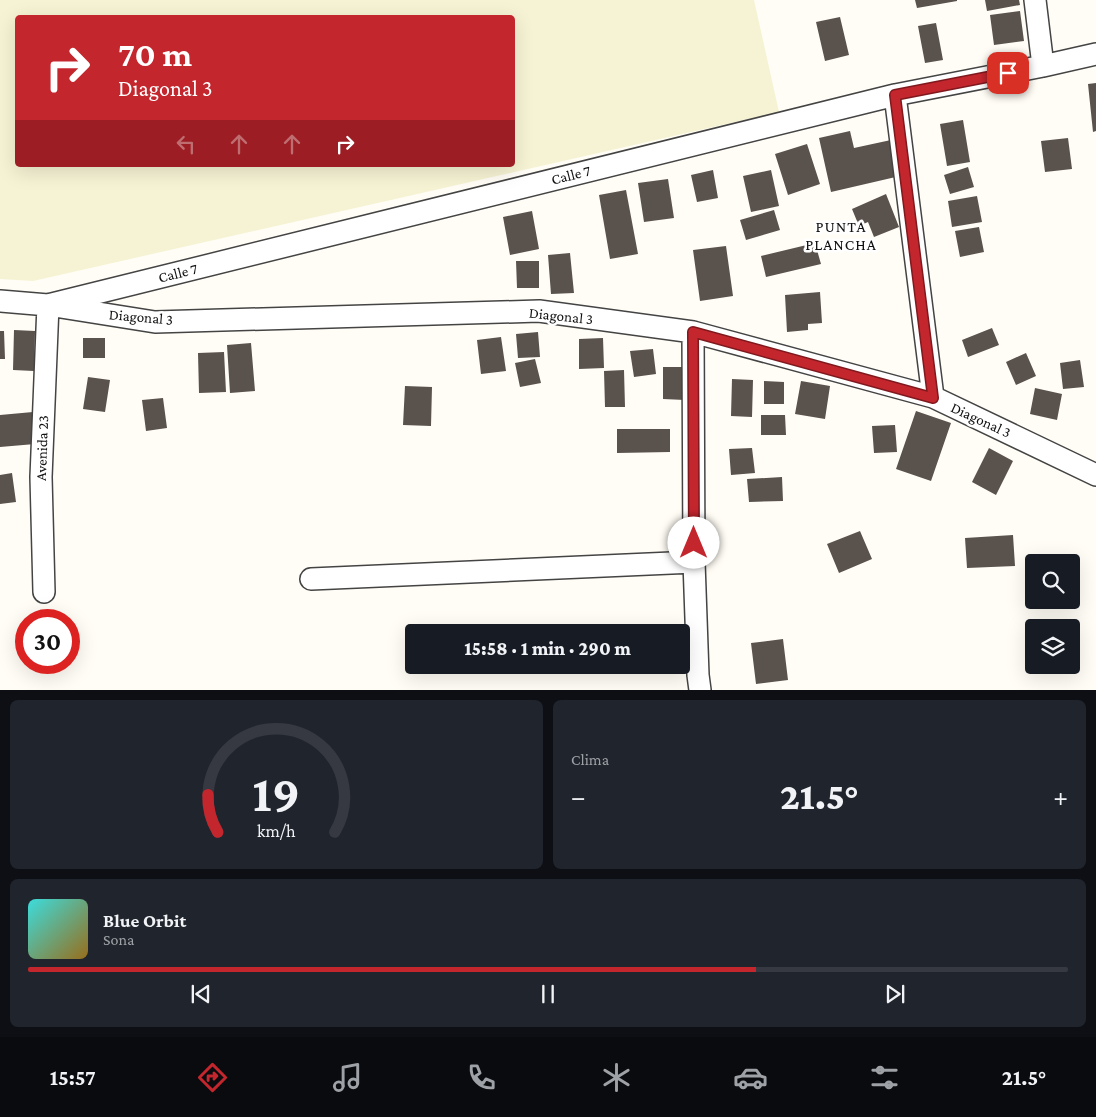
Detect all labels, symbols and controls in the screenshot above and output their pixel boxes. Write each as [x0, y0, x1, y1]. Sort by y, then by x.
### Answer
icon: right [35, 35, 100, 100]
text: 70 m [118, 35, 192, 74]
pin [987, 52, 1029, 94]
icon: arrive [994, 59, 1022, 87]
text: Diagonal 3 [118, 76, 212, 101]
icon: left [172, 130, 200, 158]
icon: ahead [225, 130, 253, 158]
icon: ahead [278, 130, 306, 158]
icon: right [331, 130, 359, 158]
street label: Calle 7 [550, 162, 592, 188]
district label: PUNTA PLANCHA [805, 218, 877, 253]
street label: Calle 7 [157, 260, 199, 286]
street label: Diagonal 3 [528, 305, 594, 328]
street label: Diagonal 3 [108, 306, 174, 329]
street label: Diagonal 3 [948, 399, 1014, 442]
street label: Avenida 23 [33, 415, 51, 481]
position arrow [667, 516, 719, 568]
map controls [1025, 554, 1080, 674]
button: search [1025, 554, 1080, 609]
speed limit sign: 30 [15, 609, 80, 674]
button: layers [1025, 619, 1080, 674]
text: 15:58 · 1 min · 290 m [464, 638, 631, 659]
text: Clima [571, 751, 609, 768]
text: 19 [253, 764, 300, 822]
text: 21.5° [780, 775, 859, 817]
text: − [571, 781, 586, 812]
text: + [1053, 781, 1068, 812]
text: km/h [257, 821, 296, 841]
text: Blue Orbit [103, 910, 186, 931]
text: Sona [103, 931, 134, 948]
icon: previous [187, 980, 215, 1008]
icon: pause [534, 980, 562, 1008]
icon: next [881, 980, 909, 1008]
icon: directions [195, 1060, 230, 1095]
icon: music [330, 1060, 365, 1095]
icon: phone [464, 1060, 499, 1095]
icon: climate [599, 1060, 634, 1095]
icon: car [733, 1060, 768, 1095]
icon: filters [867, 1060, 902, 1095]
text: 15:57 [50, 1065, 96, 1090]
text: 21.5° [1002, 1065, 1046, 1090]

